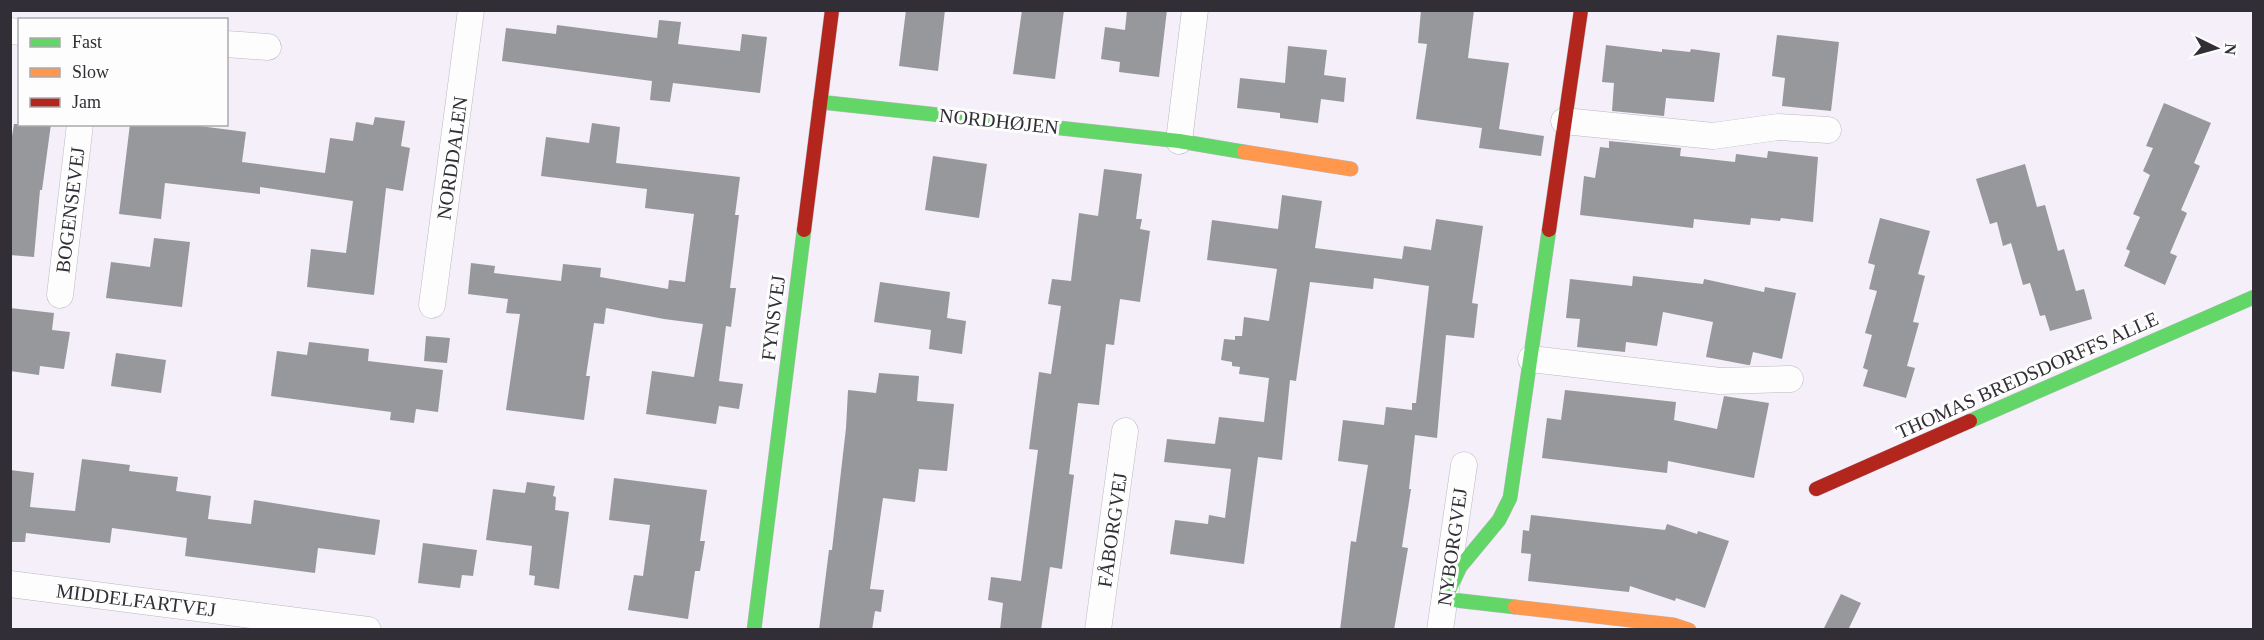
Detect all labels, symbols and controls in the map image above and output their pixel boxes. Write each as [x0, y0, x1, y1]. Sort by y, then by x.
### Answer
legend [18, 18, 228, 126]
north arrow [2186, 18, 2246, 78]
text: Fast [72, 32, 102, 52]
text: N [2221, 43, 2239, 56]
text: Slow [72, 62, 109, 82]
text: Jam [72, 92, 101, 112]
street label: NORDDALEN [432, 95, 472, 221]
street label: NORDHØJEN [938, 104, 1060, 138]
street label: BOGENSEVEJ [51, 146, 89, 274]
street label: FYNSVEJ [757, 274, 789, 362]
street label: THOMAS BREDSDORFFS ALLE [1893, 307, 2161, 443]
street label: FÅBORGVEJ [1093, 471, 1131, 589]
street label: NYBORGVEJ [1433, 486, 1471, 607]
street label: MIDDELFARTVEJ [55, 579, 217, 621]

